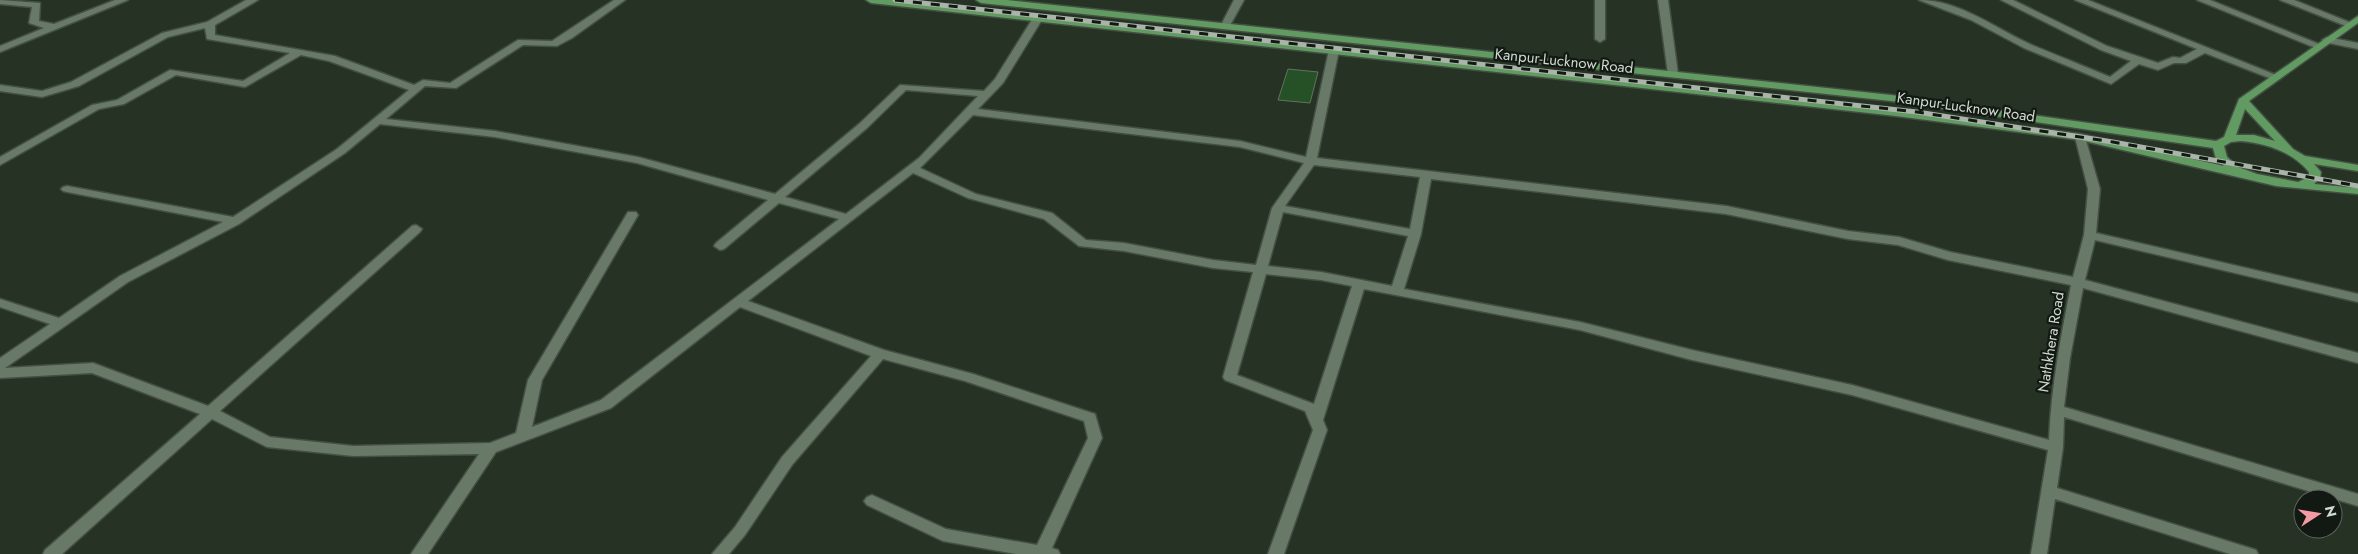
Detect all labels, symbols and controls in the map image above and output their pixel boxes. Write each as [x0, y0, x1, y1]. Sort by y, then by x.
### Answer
street label: Kanpur-Lucknow Road [1494, 43, 1634, 79]
street label: Kanpur-Lucknow Road [1896, 86, 2036, 128]
street label: Nathkhera Road [2032, 290, 2070, 394]
north arrow [2293, 489, 2343, 539]
text: N [2320, 504, 2342, 519]

